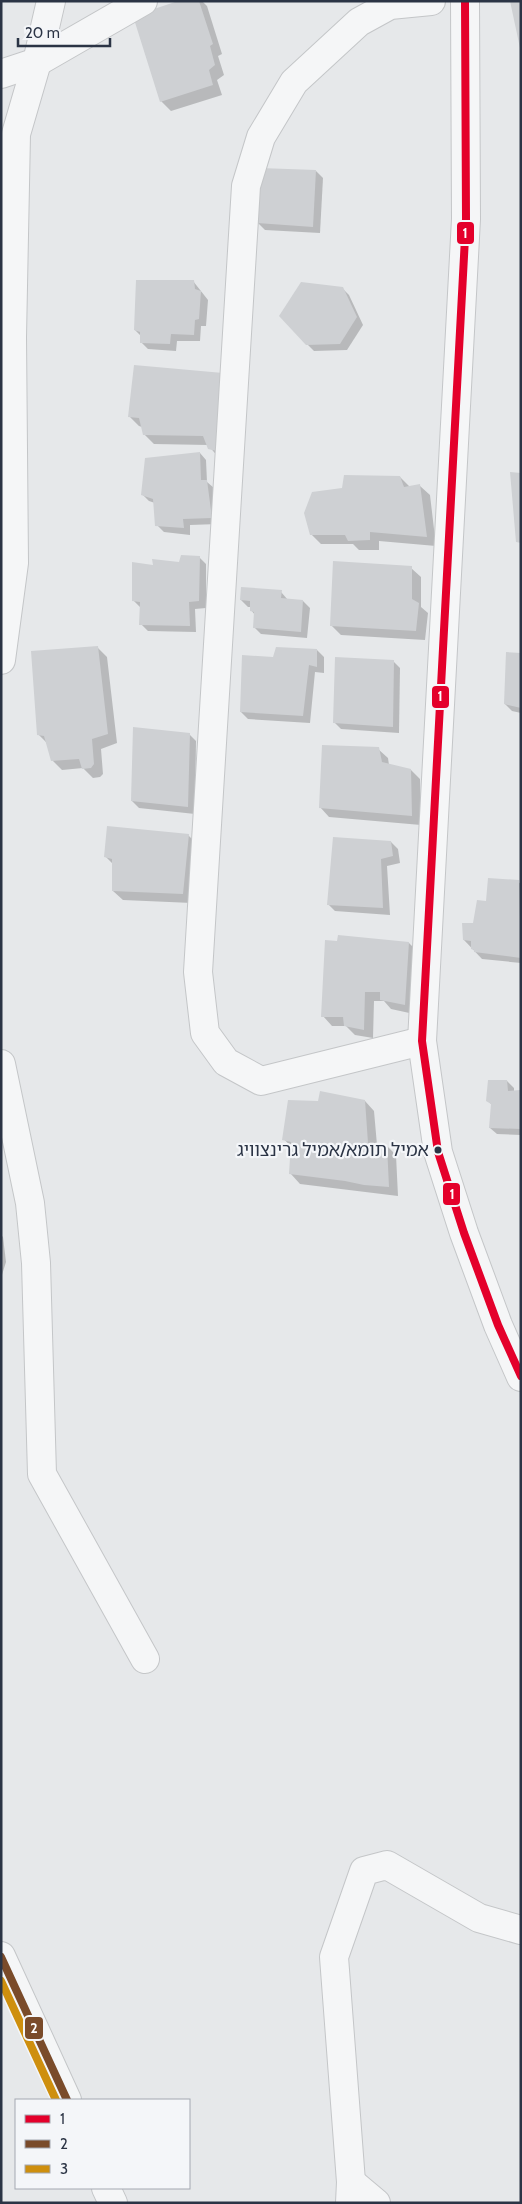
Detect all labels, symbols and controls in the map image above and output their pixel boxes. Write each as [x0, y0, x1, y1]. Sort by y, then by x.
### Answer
scale bar [18, 15, 110, 47]
text: 20 m [25, 24, 60, 42]
line badge: 1 [456, 221, 475, 245]
text: 1 [462, 224, 468, 242]
line badge: 1 [431, 685, 450, 709]
text: 1 [437, 687, 443, 705]
place label: אמיל תומא/אמיל גרינצוויג [237, 1139, 429, 1161]
marker: אמיל תומא/אמיל גרינצוויג [433, 1145, 443, 1155]
line badge: 1 [442, 1182, 461, 1206]
text: 1 [449, 1185, 455, 1203]
line badge: 2 [24, 2016, 44, 2040]
text: 2 [30, 2019, 38, 2037]
legend [15, 2099, 190, 2189]
text: 1 [60, 2110, 65, 2128]
text: 2 [60, 2135, 68, 2153]
text: 3 [60, 2160, 68, 2178]

